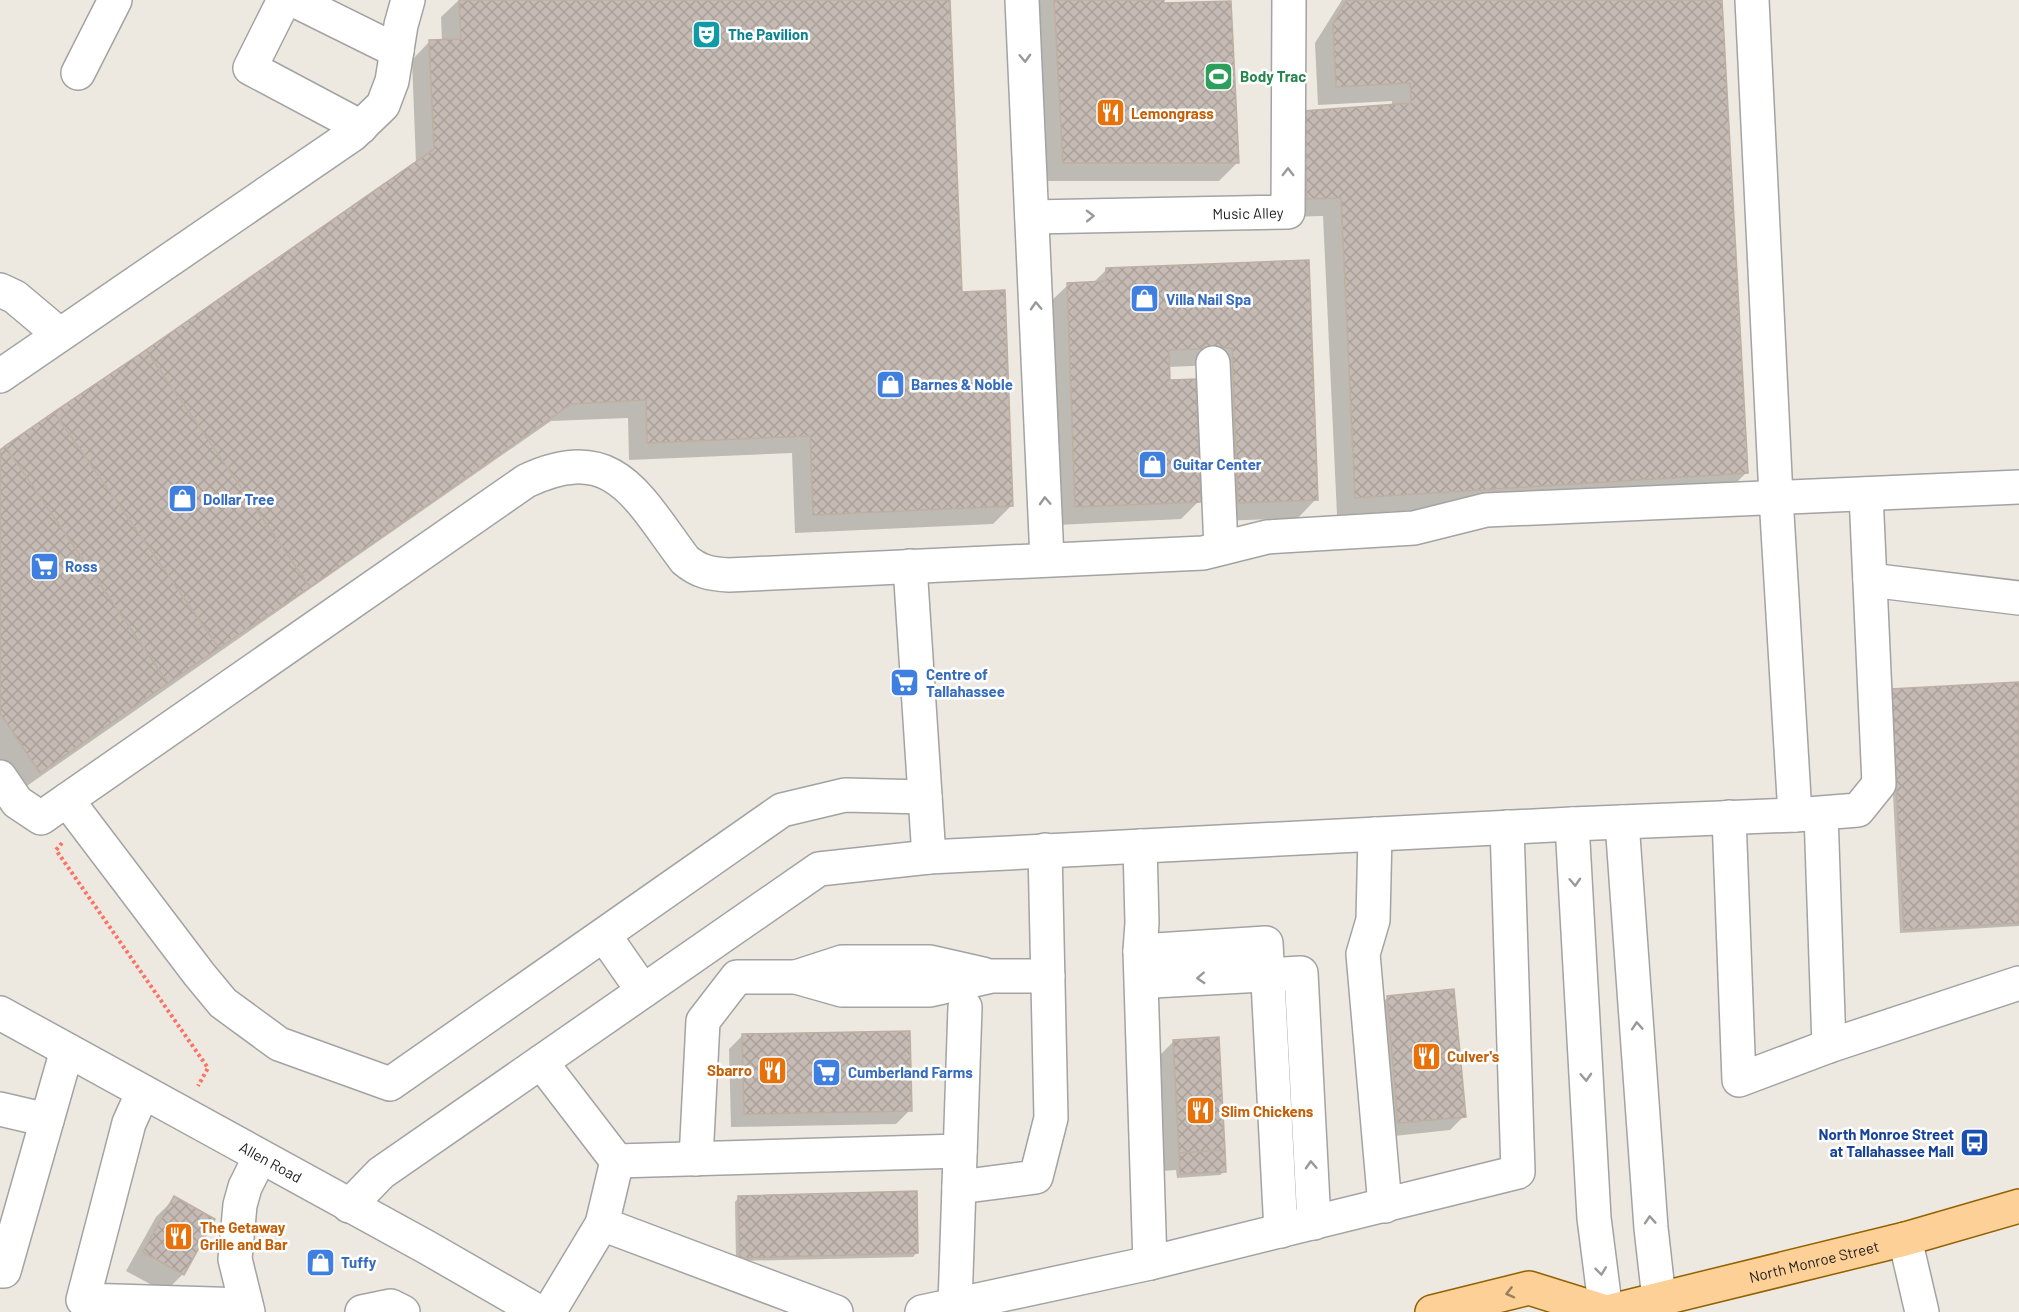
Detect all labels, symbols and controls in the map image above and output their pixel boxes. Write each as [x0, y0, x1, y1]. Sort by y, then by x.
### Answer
theatre icon: The Pavilion [691, 18, 723, 50]
place label: The Pavilion [728, 25, 808, 43]
one-way arrow [1018, 54, 1031, 63]
sports icon: Body Trac [1203, 60, 1235, 92]
place label: Body Trac [1240, 67, 1306, 85]
restaurant icon: Lemongrass [1094, 97, 1126, 129]
place label: Lemongrass [1131, 104, 1214, 122]
one-way arrow [1282, 168, 1294, 177]
street label: Music Alley [1212, 203, 1284, 222]
one-way arrow [1086, 210, 1095, 223]
shop icon: Villa Nail Spa [1129, 283, 1161, 315]
place label: Villa Nail Spa [1166, 290, 1251, 308]
one-way arrow [1029, 302, 1042, 311]
shop icon: Barnes & Noble [874, 368, 906, 400]
place label: Barnes & Noble [911, 375, 1013, 393]
shop icon: Guitar Center [1136, 448, 1168, 480]
place label: Guitar Center [1173, 455, 1262, 473]
shop icon: Dollar Tree [166, 483, 198, 515]
place label: Dollar Tree [203, 490, 274, 508]
one-way arrow [1038, 496, 1051, 505]
supermarket icon: Ross [28, 550, 60, 582]
place label: Ross [65, 557, 98, 575]
place label: Centre of Tallahassee [926, 665, 1005, 700]
supermarket icon: Centre of Tallahassee [889, 667, 921, 699]
one-way arrow [1568, 878, 1581, 887]
one-way arrow [1196, 972, 1205, 985]
one-way arrow [1630, 1021, 1643, 1030]
restaurant icon: Culver's [1410, 1040, 1442, 1072]
place label: Culver's [1447, 1047, 1500, 1065]
restaurant icon: Sbarro [757, 1054, 789, 1086]
supermarket icon: Cumberland Farms [811, 1056, 843, 1088]
place label: Sbarro [707, 1061, 752, 1079]
place label: Cumberland Farms [848, 1063, 973, 1081]
one-way arrow [1580, 1072, 1593, 1081]
restaurant icon: Slim Chickens [1184, 1095, 1216, 1127]
place label: Slim Chickens [1221, 1102, 1314, 1120]
place label: North Monroe Street at Tallahassee Mall [1818, 1125, 1954, 1160]
bus stop icon: North Monroe Street at Tallahassee Mall [1959, 1127, 1991, 1159]
street label: Allen Road [237, 1137, 305, 1186]
one-way arrow [1304, 1160, 1317, 1169]
one-way arrow [1644, 1216, 1657, 1225]
place label: The Getaway Grille and Bar [200, 1218, 288, 1253]
restaurant icon: The Getaway Grille and Bar [163, 1220, 195, 1252]
street label: North Monroe Street [1747, 1237, 1881, 1286]
shop icon: Tuffy [304, 1246, 336, 1278]
place label: Tuffy [341, 1253, 377, 1271]
one-way arrow [1594, 1267, 1607, 1276]
one-way arrow [1505, 1285, 1515, 1298]

